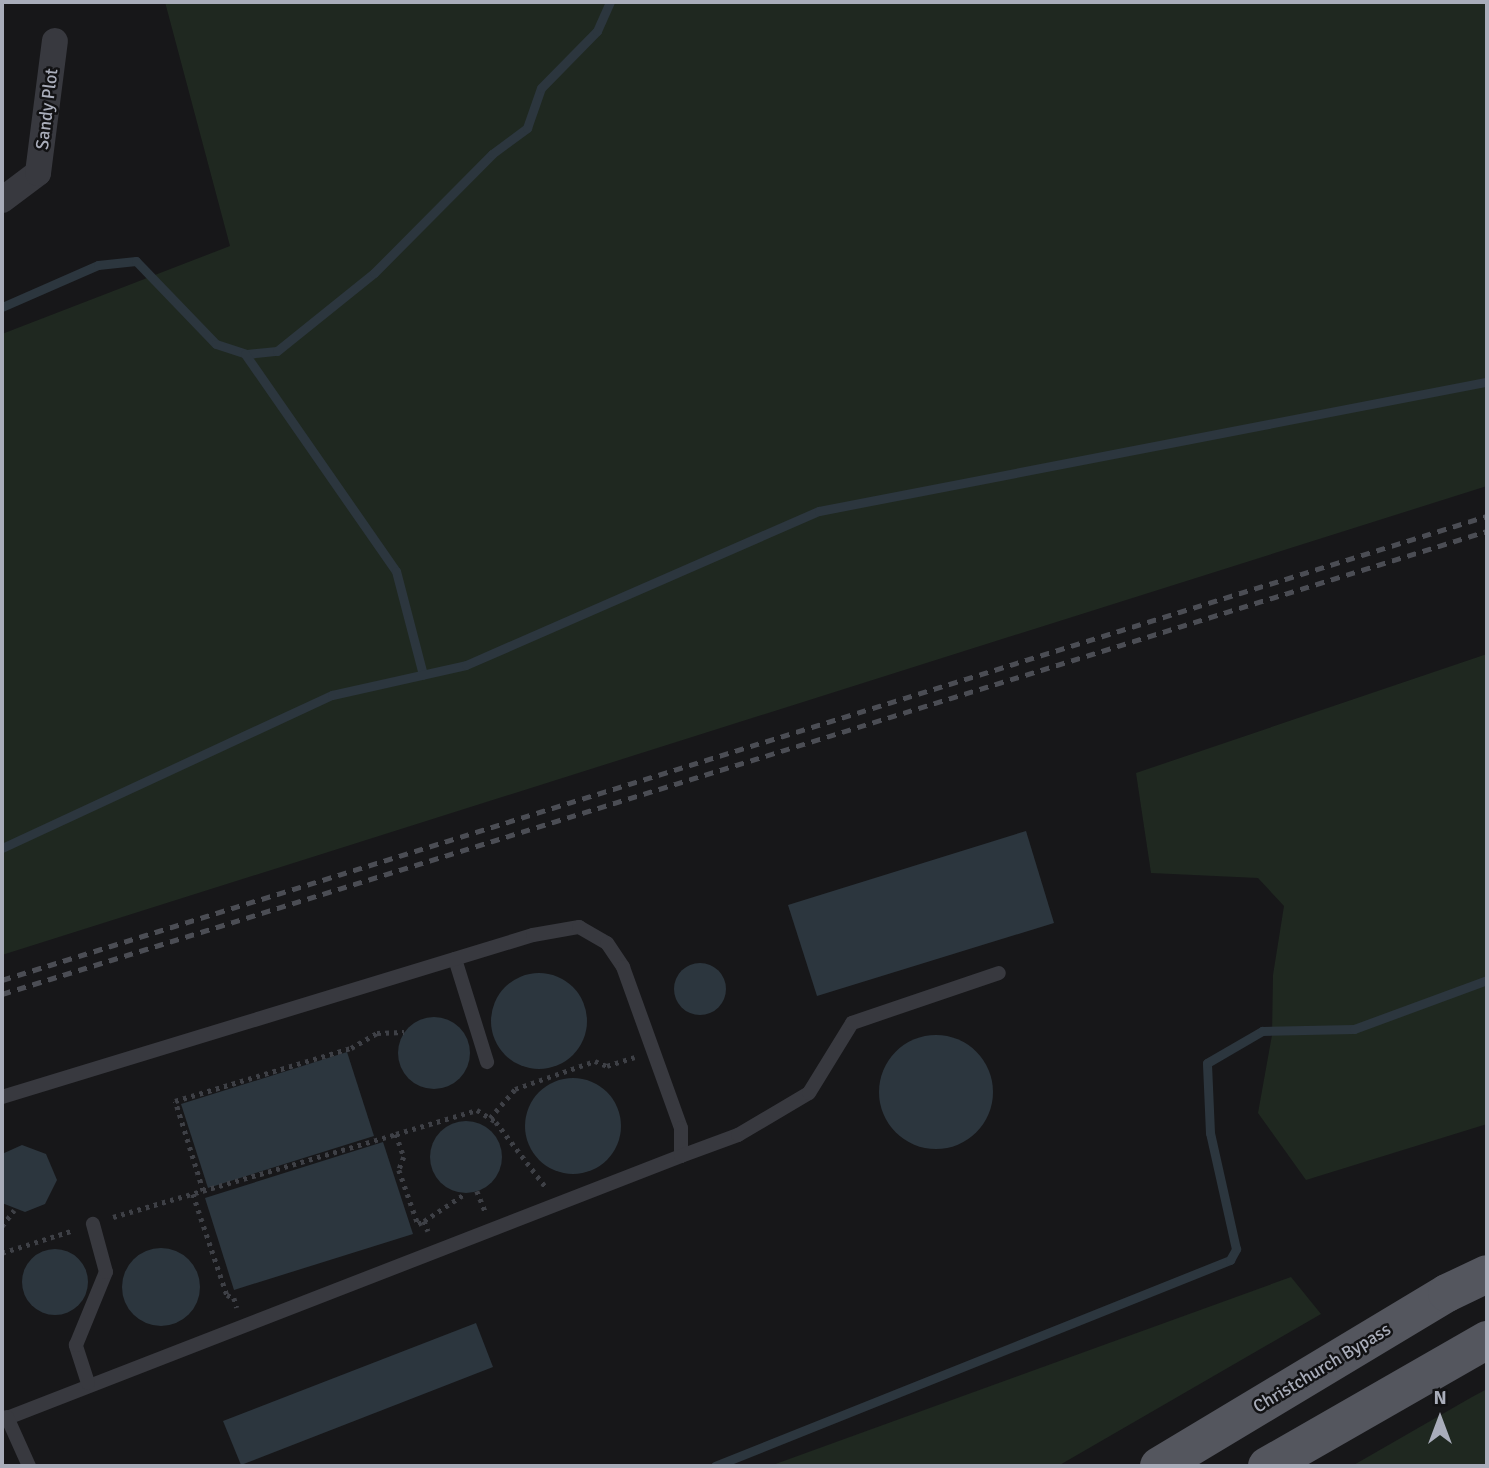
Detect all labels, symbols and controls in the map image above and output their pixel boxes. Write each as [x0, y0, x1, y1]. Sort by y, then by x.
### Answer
street label: Sandy Plot [31, 67, 63, 151]
street label: Christchurch Bypass [1249, 1318, 1395, 1418]
north arrow [1405, 1384, 1475, 1454]
text: N [1433, 1386, 1447, 1410]

